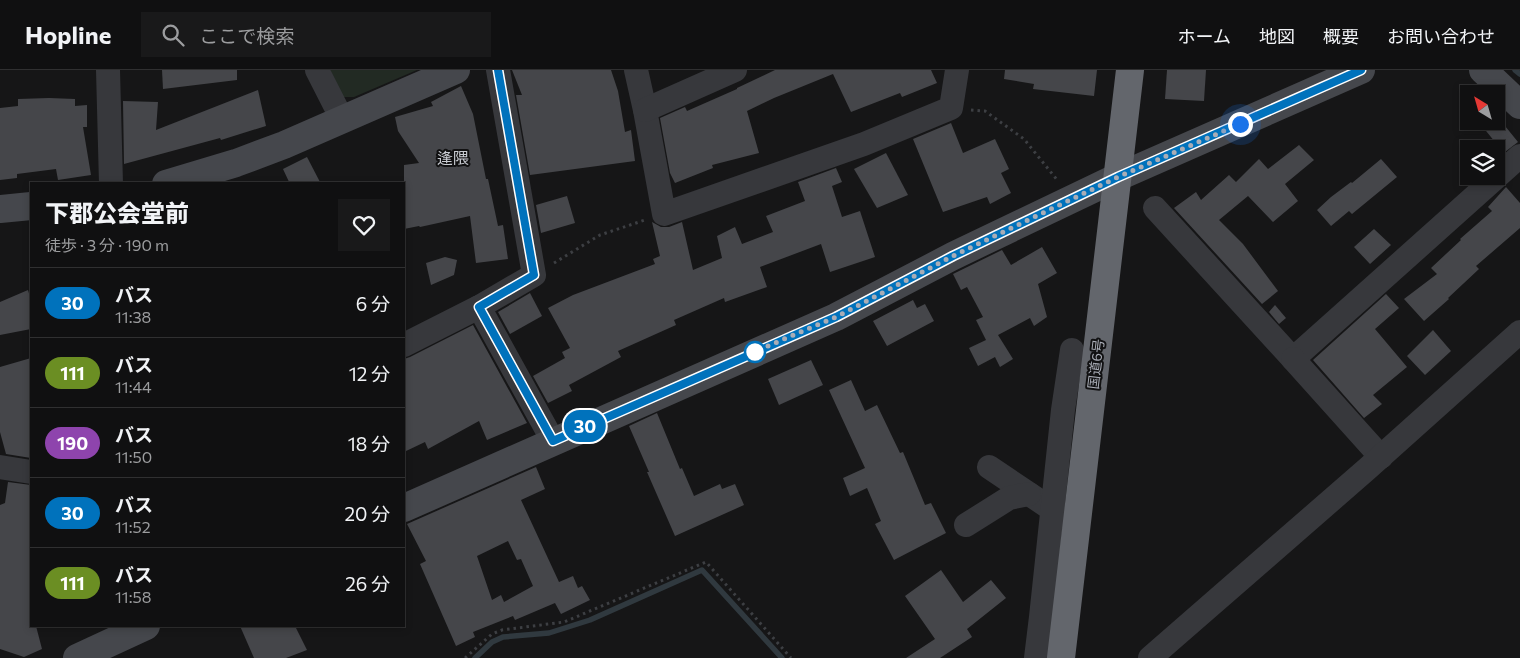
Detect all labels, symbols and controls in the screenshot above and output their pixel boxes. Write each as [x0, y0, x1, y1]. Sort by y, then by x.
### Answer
search box [141, 12, 491, 57]
text: Hopline [25, 20, 111, 49]
icon: search [159, 21, 187, 49]
text: ここで検索 [199, 24, 294, 47]
text: ホーム [1178, 25, 1231, 47]
text: 地図 [1259, 25, 1295, 47]
text: 概要 [1323, 25, 1359, 47]
text: お問い合わせ [1387, 25, 1495, 47]
north arrow [1460, 85, 1505, 130]
map controls [1460, 85, 1505, 185]
your location [1228, 112, 1253, 137]
button: layers [1460, 140, 1505, 185]
district label: 逢隈 [437, 148, 469, 167]
text: 下郡公会堂前 [45, 198, 189, 227]
button: heart [338, 199, 390, 251]
text: 徒歩 · 3 分 · 190 m [45, 235, 169, 254]
text: バス [115, 283, 153, 306]
text: 30 [61, 292, 84, 314]
text: 6 分 [356, 292, 390, 315]
text: 11:38 [115, 307, 151, 326]
street label: 国道6号 [1084, 338, 1107, 390]
unlabelled marker [744, 341, 766, 363]
text: バス [115, 353, 153, 376]
text: 111 [60, 362, 85, 384]
text: 12 分 [349, 362, 390, 385]
text: 11:44 [115, 377, 152, 396]
line badge: 30 [562, 410, 608, 442]
text: 30 [574, 415, 596, 437]
text: バス [115, 423, 153, 446]
text: 190 [57, 432, 88, 454]
text: 18 分 [348, 432, 390, 455]
text: 11:50 [115, 447, 152, 466]
text: バス [115, 493, 153, 516]
text: 30 [61, 502, 84, 524]
text: 20 分 [344, 502, 390, 525]
text: 11:52 [115, 517, 151, 536]
text: バス [115, 563, 153, 586]
text: 111 [60, 572, 85, 594]
text: 26 分 [345, 572, 390, 595]
text: 11:58 [115, 587, 151, 606]

